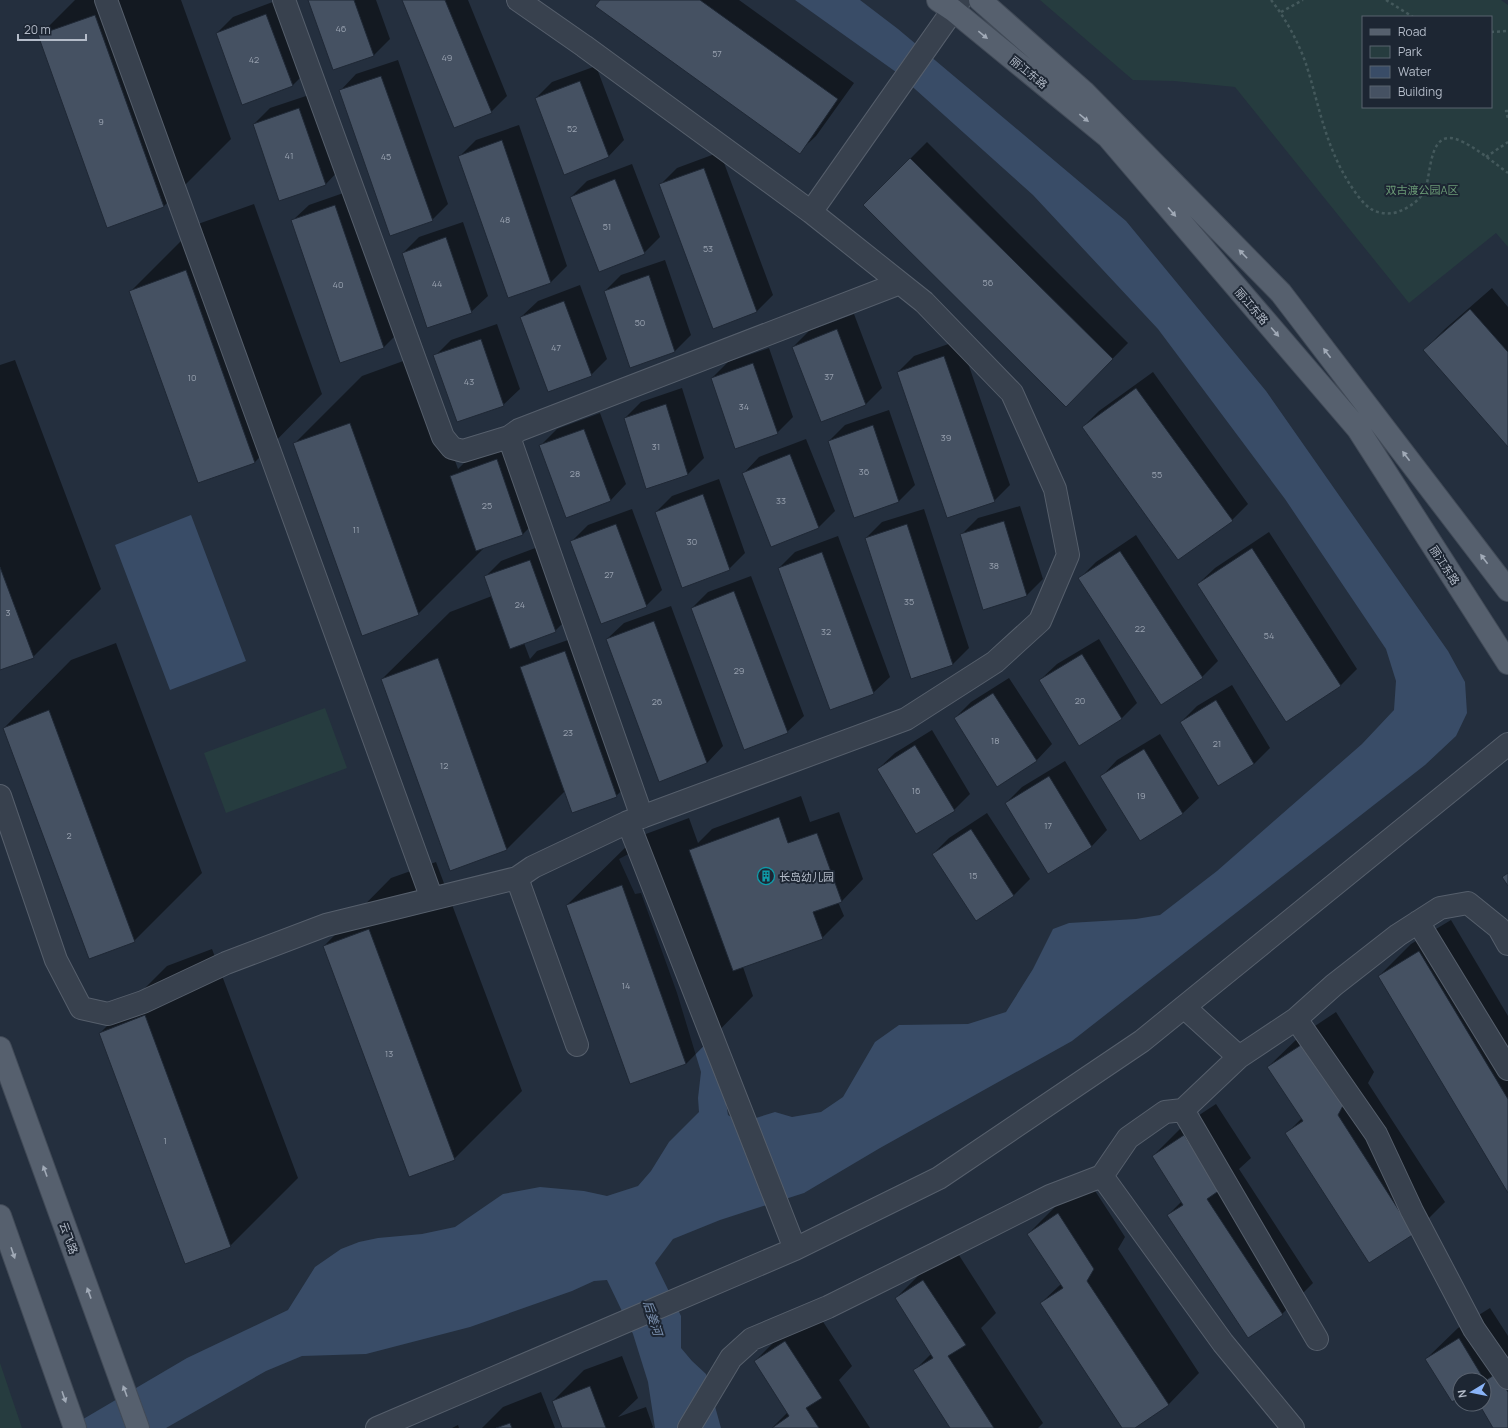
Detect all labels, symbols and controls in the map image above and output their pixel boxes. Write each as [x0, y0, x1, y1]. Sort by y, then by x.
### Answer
scale bar [18, 16, 86, 42]
legend [1362, 16, 1492, 108]
text: 20 m [24, 21, 51, 38]
house number: 46 [336, 22, 347, 35]
text: Road [1398, 23, 1426, 40]
one-way arrow [978, 31, 989, 39]
text: Park [1398, 43, 1423, 60]
house number: 57 [712, 47, 722, 60]
house number: 49 [442, 51, 452, 64]
street label: 丽江东路 [1007, 52, 1051, 92]
house number: 42 [249, 53, 259, 66]
text: Water [1398, 63, 1432, 80]
text: Building [1398, 83, 1442, 100]
one-way arrow [1078, 113, 1089, 122]
house number: 9 [98, 115, 104, 128]
house number: 52 [567, 122, 577, 135]
house number: 41 [285, 149, 293, 162]
house number: 45 [381, 150, 391, 163]
park label: 双古渡公园A区 [1386, 182, 1458, 197]
one-way arrow [1168, 207, 1177, 218]
house number: 48 [500, 213, 510, 226]
house number: 51 [603, 220, 611, 233]
house number: 53 [703, 242, 713, 255]
one-way arrow [1238, 249, 1248, 259]
house number: 56 [983, 276, 994, 289]
house number: 44 [432, 277, 442, 290]
house number: 40 [333, 278, 343, 291]
street label: 丽江东路 [1232, 284, 1272, 328]
house number: 50 [635, 316, 645, 329]
one-way arrow [1270, 328, 1279, 337]
house number: 47 [551, 341, 561, 354]
one-way arrow [1322, 347, 1331, 358]
house number: 37 [824, 370, 834, 383]
house number: 10 [188, 371, 197, 384]
house number: 43 [464, 375, 474, 388]
house number: 34 [739, 400, 749, 413]
house number: 39 [941, 431, 951, 444]
house number: 31 [652, 440, 660, 453]
one-way arrow [1402, 451, 1410, 461]
house number: 36 [859, 465, 870, 478]
house number: 28 [570, 467, 580, 480]
house number: 55 [1152, 468, 1162, 481]
house number: 33 [776, 494, 786, 507]
house number: 25 [482, 499, 492, 512]
house number: 11 [352, 523, 360, 536]
house number: 30 [687, 535, 697, 548]
street label: 丽江东路 [1427, 542, 1463, 588]
one-way arrow [1480, 554, 1489, 565]
house number: 38 [989, 559, 999, 572]
house number: 27 [604, 568, 614, 581]
house number: 35 [904, 595, 914, 608]
house number: 24 [515, 598, 525, 611]
house number: 3 [6, 606, 11, 619]
house number: 22 [1135, 622, 1145, 635]
house number: 32 [821, 625, 831, 638]
house number: 54 [1264, 629, 1274, 642]
house number: 29 [734, 664, 744, 677]
house number: 20 [1075, 694, 1085, 707]
house number: 26 [652, 695, 663, 708]
house number: 23 [563, 726, 573, 739]
house number: 18 [991, 734, 999, 747]
house number: 21 [1213, 737, 1221, 750]
house number: 12 [440, 759, 448, 772]
house number: 16 [911, 784, 921, 797]
house number: 19 [1136, 789, 1146, 802]
house number: 17 [1044, 819, 1052, 832]
house number: 2 [66, 829, 72, 842]
building icon: 长岛幼儿园 [756, 866, 776, 886]
place label: 长岛幼儿园 [779, 869, 834, 884]
house number: 15 [969, 869, 977, 882]
house number: 14 [622, 979, 630, 992]
house number: 13 [385, 1047, 393, 1060]
house number: 1 [163, 1134, 167, 1147]
one-way arrow [41, 1164, 47, 1176]
street label: 云飞路 [56, 1220, 82, 1256]
one-way arrow [10, 1247, 16, 1259]
one-way arrow [86, 1287, 92, 1299]
water label: 后姜河 [639, 1298, 667, 1340]
north arrow [1452, 1372, 1492, 1412]
one-way arrow [122, 1385, 128, 1397]
text: N [1454, 1389, 1470, 1399]
one-way arrow [61, 1392, 67, 1404]

